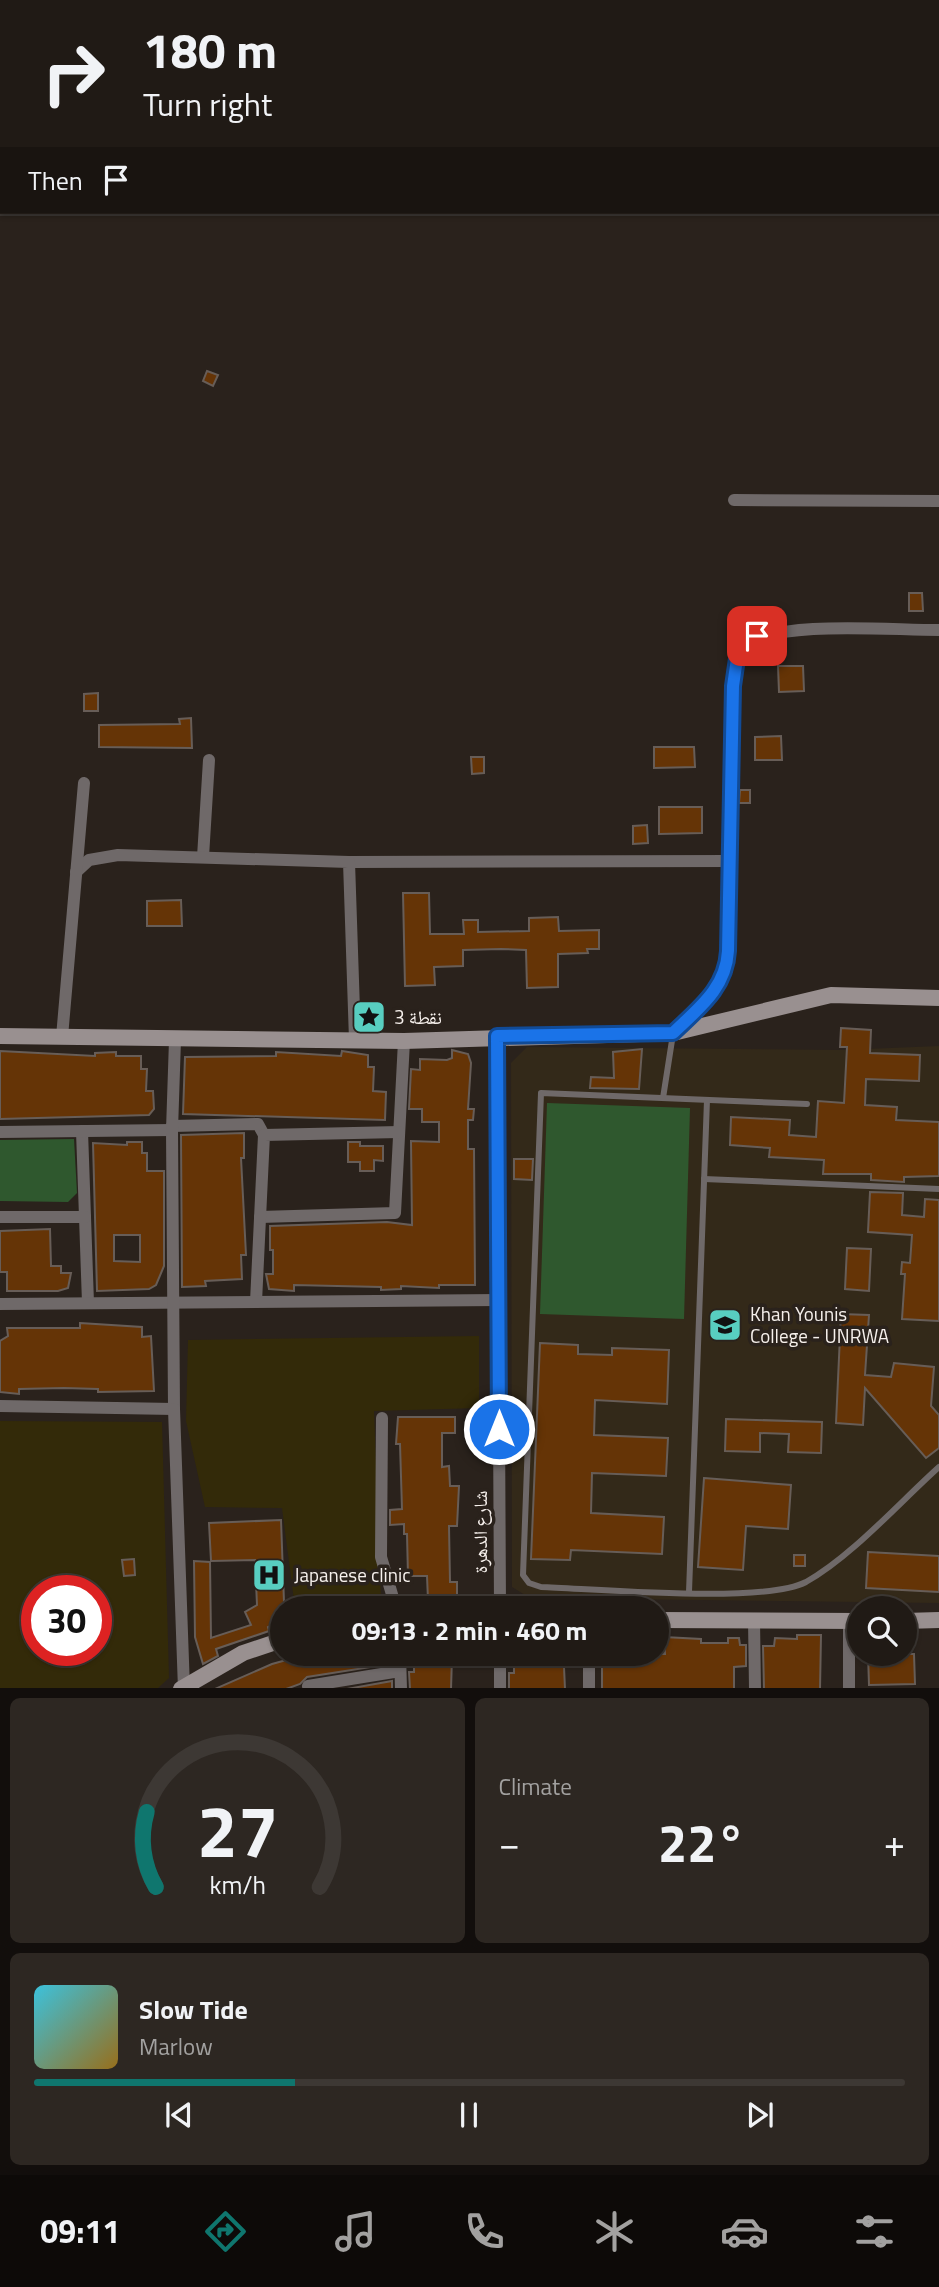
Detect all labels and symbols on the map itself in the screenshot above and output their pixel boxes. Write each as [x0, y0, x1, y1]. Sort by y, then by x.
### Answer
pin [727, 606, 787, 666]
place icon: نقطة 3 [350, 998, 388, 1036]
place label: نقطة 3 [394, 1002, 442, 1031]
place label: Khan Younis College - UNRWA [750, 1299, 889, 1350]
school or university icon: Khan Younis College - UNRWA [706, 1306, 744, 1344]
position arrow [462, 1392, 536, 1466]
street label: شارع الدهرة [465, 1491, 494, 1573]
hospital icon: Japanese clinic [250, 1556, 288, 1594]
place label: Japanese clinic [294, 1560, 410, 1589]
speed limit sign: 30 [21, 1575, 112, 1666]

